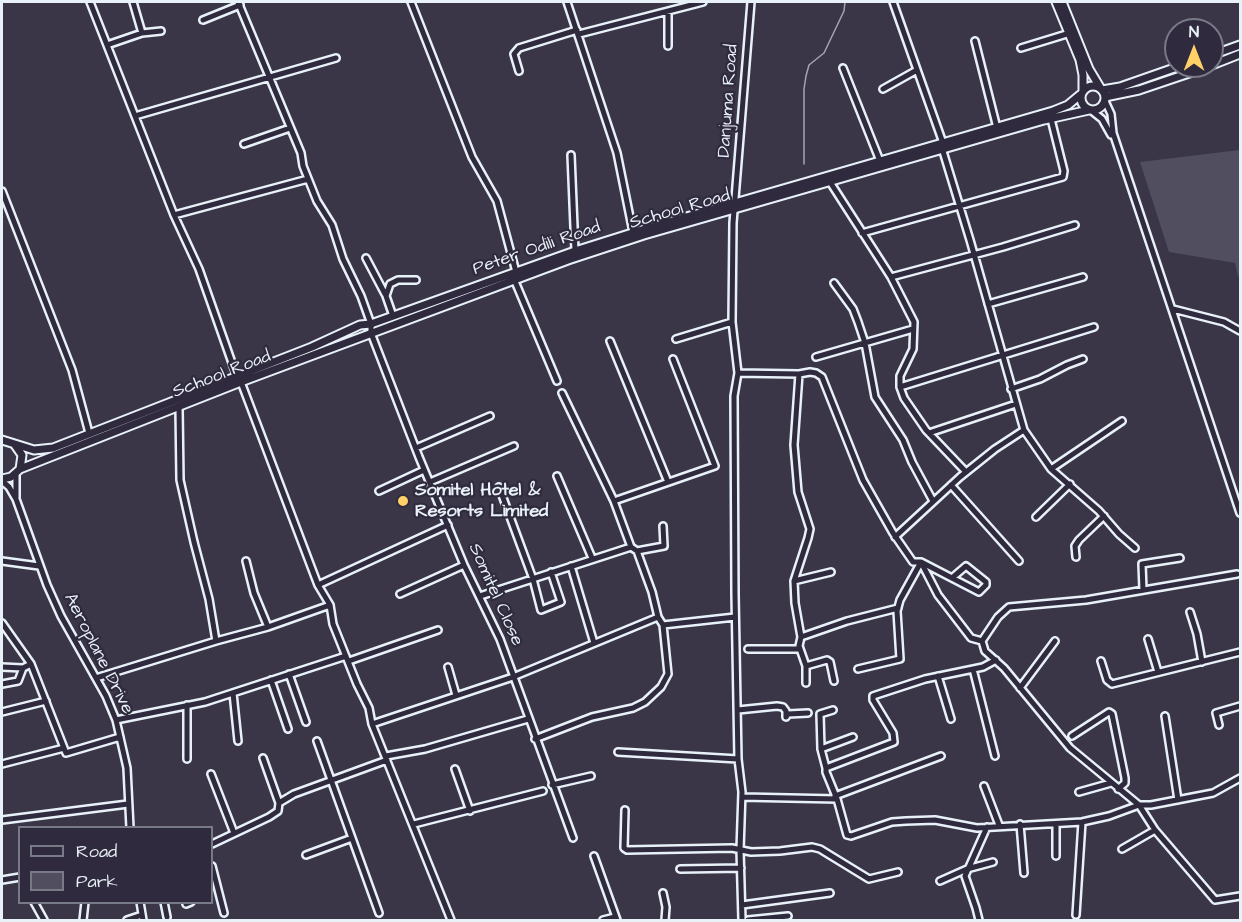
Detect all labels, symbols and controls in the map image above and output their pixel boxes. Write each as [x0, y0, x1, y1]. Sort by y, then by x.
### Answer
north arrow [1164, 18, 1224, 78]
text: N [1189, 21, 1199, 43]
street label: Danjuma Road [714, 43, 744, 159]
street label: School Road [627, 185, 733, 235]
street label: Peter Odili Road [470, 217, 604, 281]
street label: School Road [170, 346, 274, 404]
place label: Somitel Hotel & Resorts Limited [415, 480, 548, 522]
marker: Somitel Hotel & Resorts Limited [396, 494, 410, 508]
street label: Somitel Close [463, 540, 527, 650]
street label: Aeroplane Drive [58, 590, 138, 718]
legend [18, 826, 213, 904]
text: Road [76, 839, 117, 864]
text: Park [76, 869, 118, 894]

